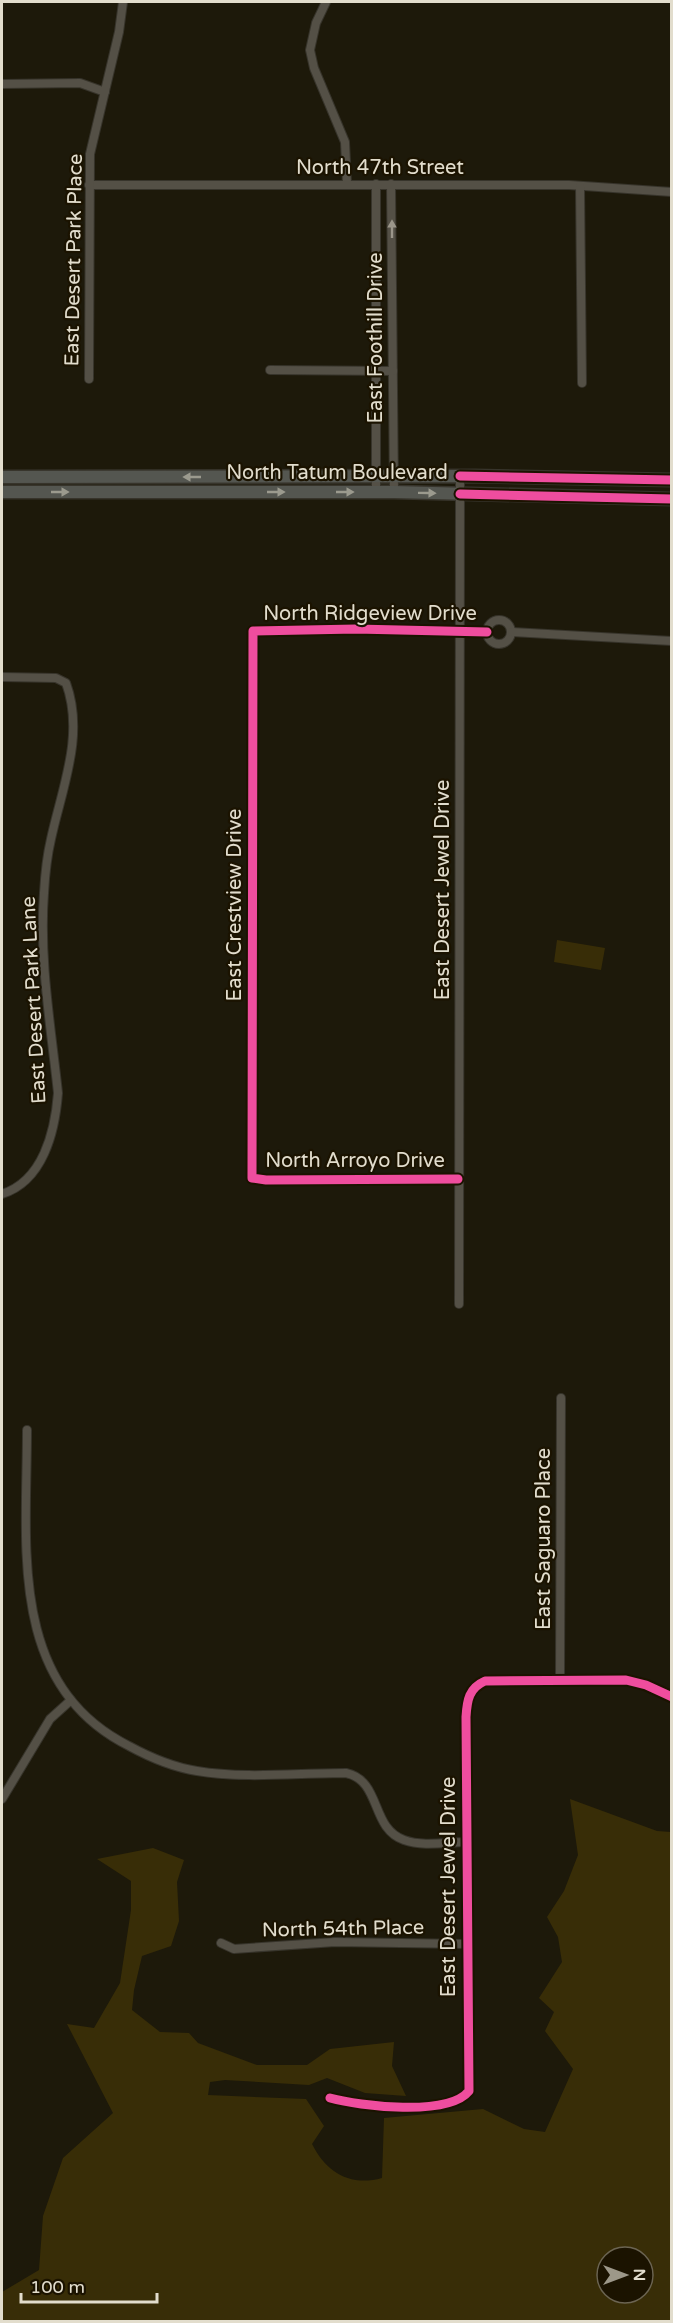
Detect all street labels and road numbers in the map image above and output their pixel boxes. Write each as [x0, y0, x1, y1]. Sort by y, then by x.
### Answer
street label: East Desert Park Place [60, 153, 88, 367]
street label: North 47th Street [296, 156, 464, 180]
street label: East Foothill Drive [364, 252, 388, 424]
street label: North Tatum Boulevard [226, 461, 448, 485]
street label: North Ridgeview Drive [263, 602, 477, 626]
street label: East Desert Jewel Drive [431, 780, 455, 1000]
street label: East Crestview Drive [223, 809, 247, 1001]
street label: East Desert Park Lane [17, 896, 51, 1104]
street label: North Arroyo Drive [265, 1149, 445, 1173]
street label: East Saguaro Place [532, 1448, 556, 1630]
street label: East Desert Jewel Drive [437, 1777, 461, 1997]
street label: North 54th Place [262, 1916, 424, 1942]

